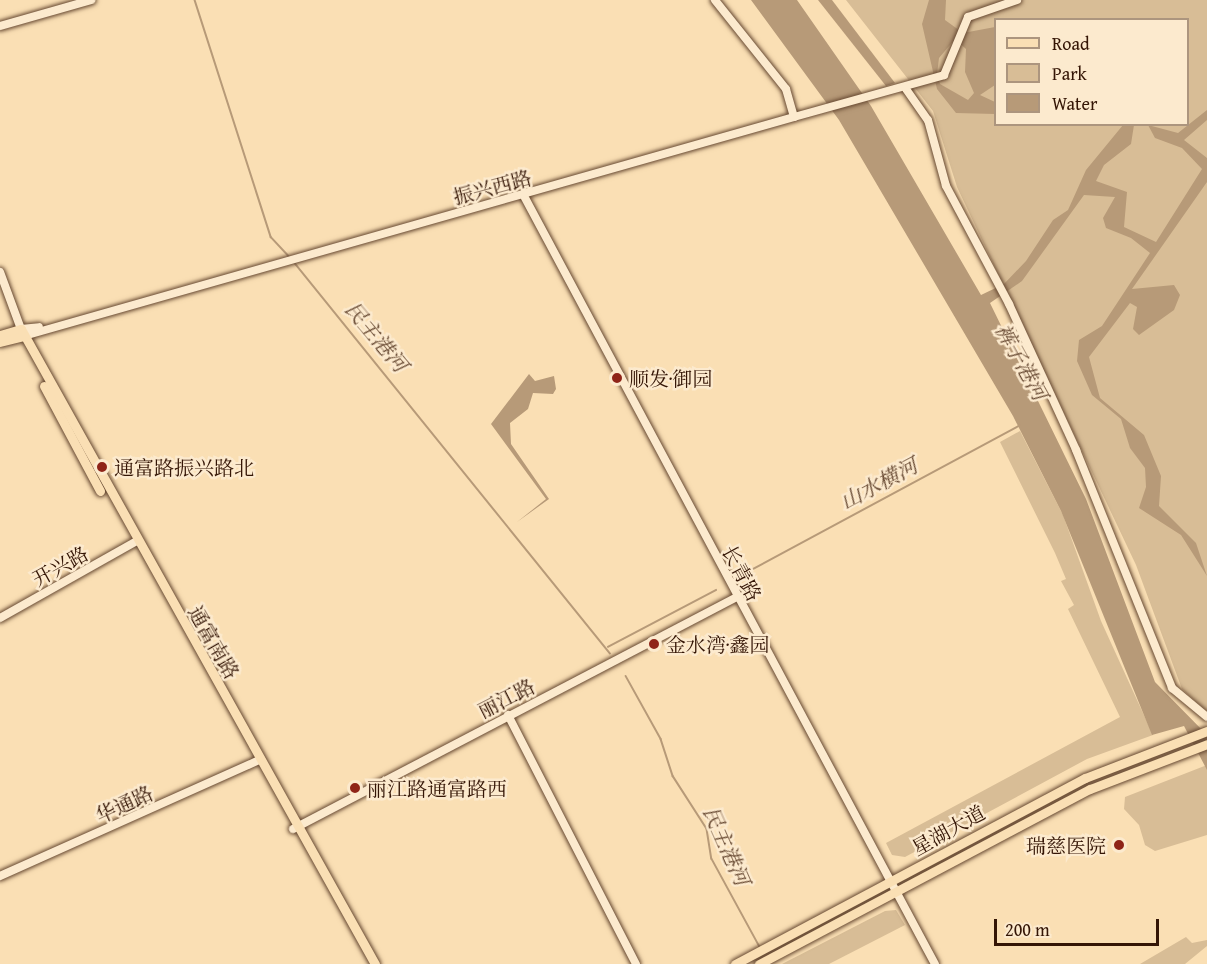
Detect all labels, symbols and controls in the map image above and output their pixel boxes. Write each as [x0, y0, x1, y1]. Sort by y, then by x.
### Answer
legend [994, 18, 1189, 126]
text: Road [1052, 30, 1090, 57]
text: Park [1052, 60, 1087, 87]
text: Water [1052, 90, 1097, 117]
street label: 振兴西路 [450, 165, 534, 209]
water label: 民主港河 [339, 297, 413, 377]
water label: 裤子港河 [990, 319, 1052, 405]
place label: 顺发·御园 [629, 366, 712, 390]
marker: 顺发·御园 [610, 371, 624, 385]
water label: 山水横河 [836, 453, 922, 515]
place label: 通富路振兴路北 [114, 455, 254, 479]
marker: 通富路振兴路北 [95, 460, 109, 474]
street label: 开兴路 [28, 541, 92, 591]
street label: 长青路 [717, 541, 767, 605]
street label: 通富南路 [184, 601, 244, 683]
place label: 金水湾·鑫园 [666, 632, 769, 656]
marker: 金水湾·鑫园 [647, 637, 661, 651]
street label: 丽江路 [474, 674, 538, 722]
place label: 丽江路通富路西 [367, 776, 507, 800]
street label: 华通路 [92, 780, 156, 828]
marker: 丽江路通富路西 [348, 781, 362, 795]
street label: 星湖大道 [907, 800, 989, 860]
water label: 民主港河 [697, 803, 755, 889]
place label: 瑞慈医院 [1026, 833, 1106, 857]
marker: 瑞慈医院 [1110, 836, 1128, 854]
scale bar [997, 907, 1162, 945]
text: 200 m [1005, 916, 1050, 943]

